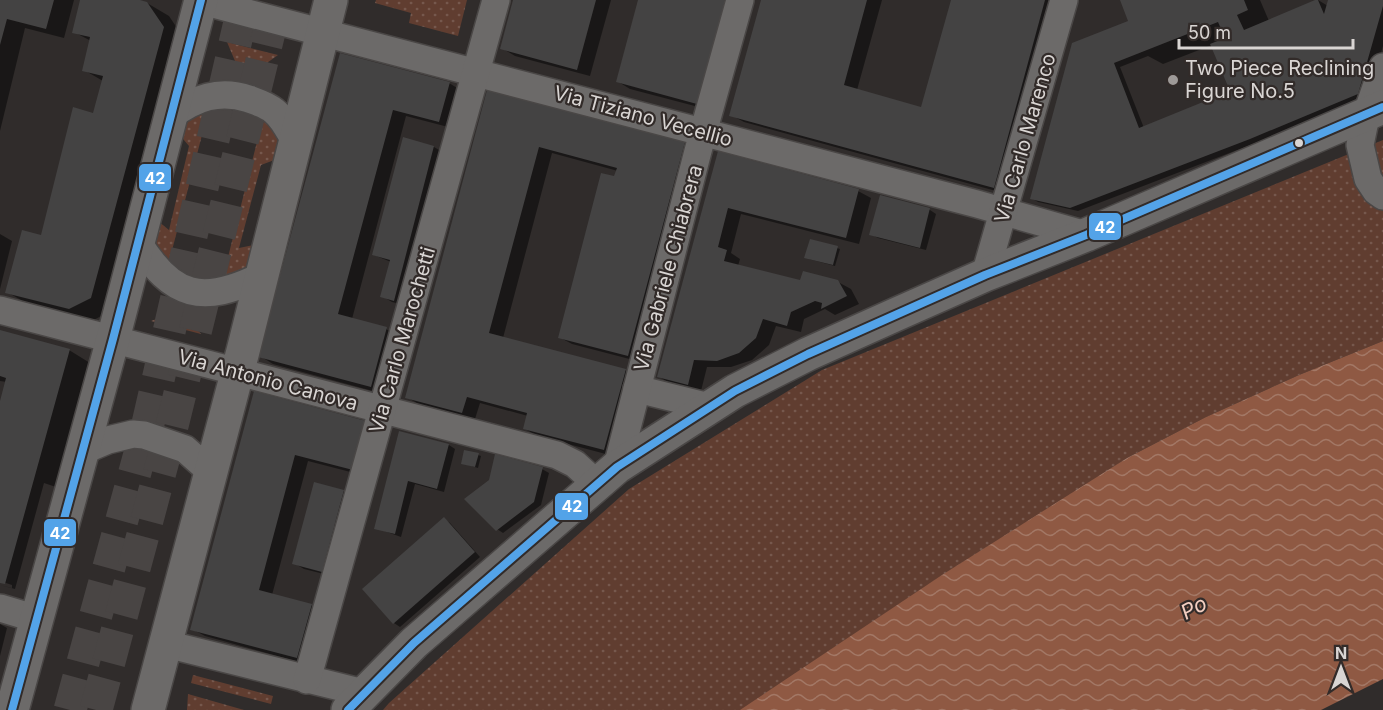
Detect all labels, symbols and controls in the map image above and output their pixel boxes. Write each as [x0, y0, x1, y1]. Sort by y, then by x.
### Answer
scale bar [1179, 12, 1353, 50]
text: 50 m [1188, 22, 1231, 43]
street label: Via Carlo Marenco [989, 51, 1061, 225]
place label: Two Piece Reclining Figure No.5 [1185, 56, 1374, 103]
marker: Two Piece Reclining Figure No.5 [1166, 73, 1180, 87]
street label: Via Tiziano Vecellio [551, 81, 735, 151]
unlabelled marker [1293, 137, 1305, 149]
street label: Via Gabriele Chiabrera [629, 162, 707, 374]
line badge: 42 [138, 163, 172, 192]
text: 42 [145, 168, 165, 188]
line badge: 42 [1088, 212, 1122, 241]
text: 42 [1095, 217, 1115, 237]
street label: Via Carlo Marochetti [364, 244, 440, 436]
street label: Via Antonio Canova [175, 344, 361, 416]
line badge: 42 [554, 492, 589, 521]
text: 42 [562, 496, 582, 516]
line badge: 42 [43, 518, 77, 547]
text: 42 [50, 523, 70, 543]
water label: Po [1176, 590, 1211, 625]
north arrow [1311, 638, 1371, 698]
text: N [1335, 643, 1347, 663]

